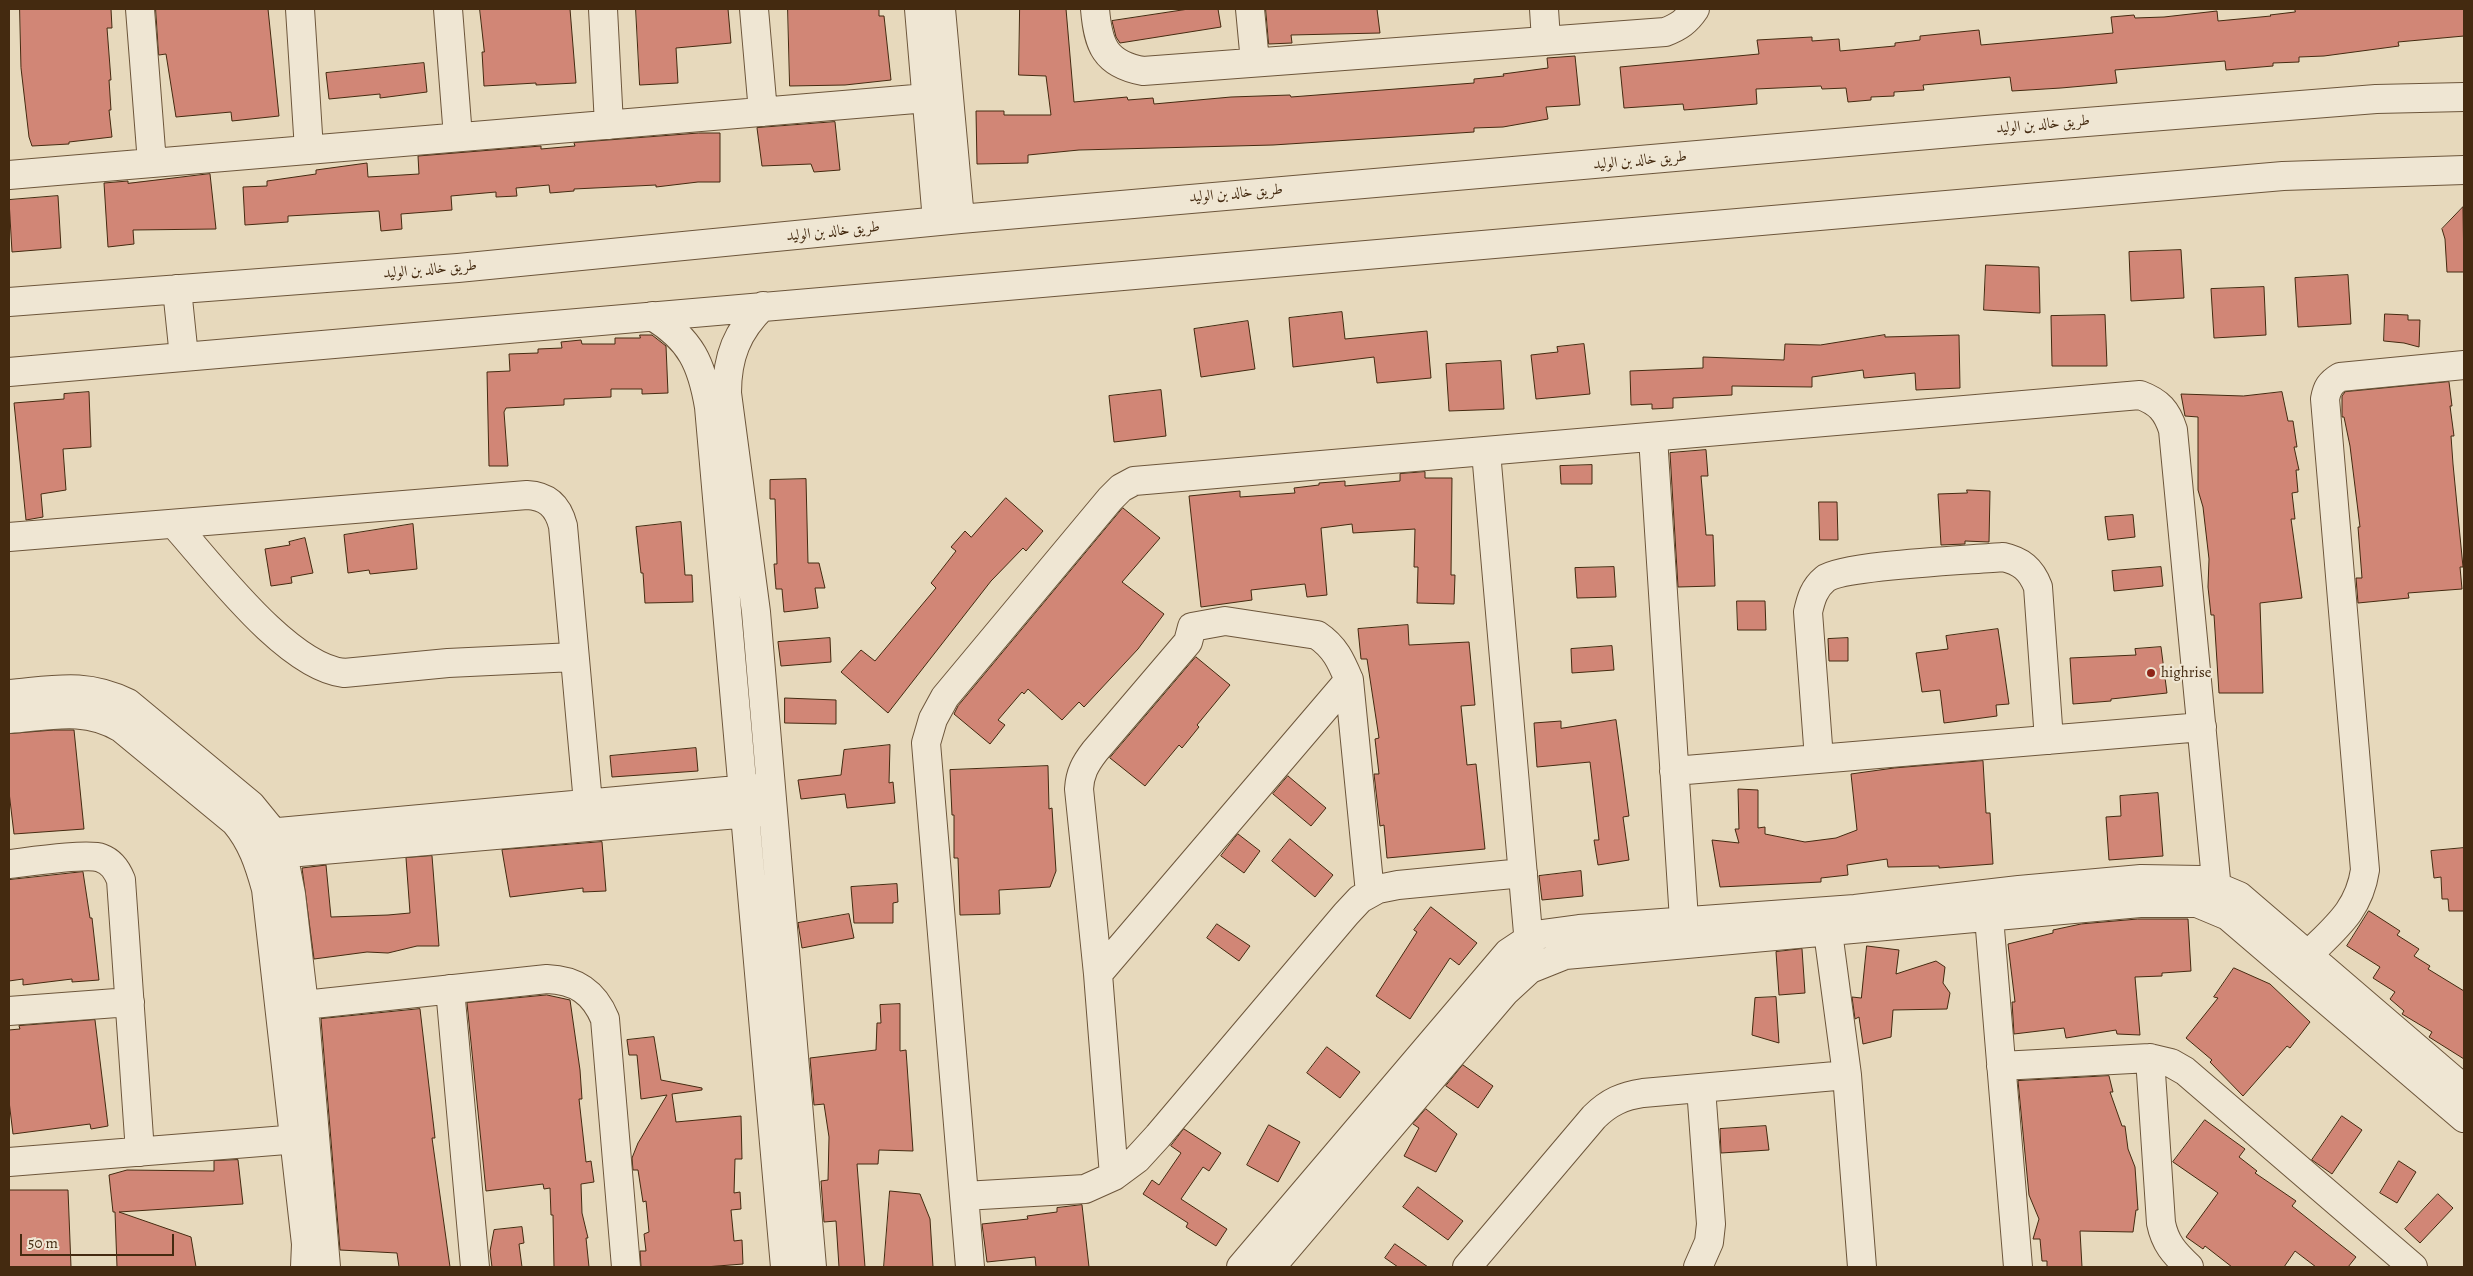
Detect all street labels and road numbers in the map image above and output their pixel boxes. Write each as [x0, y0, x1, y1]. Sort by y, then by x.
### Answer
street label: طريق خالد بن الوليد [1995, 112, 2091, 138]
street label: طريق خالد بن الوليد [1592, 148, 1688, 174]
street label: طريق خالد بن الوليد [1188, 181, 1284, 207]
street label: طريق خالد بن الوليد [785, 218, 881, 246]
street label: طريق خالد بن الوليد [382, 257, 478, 283]

